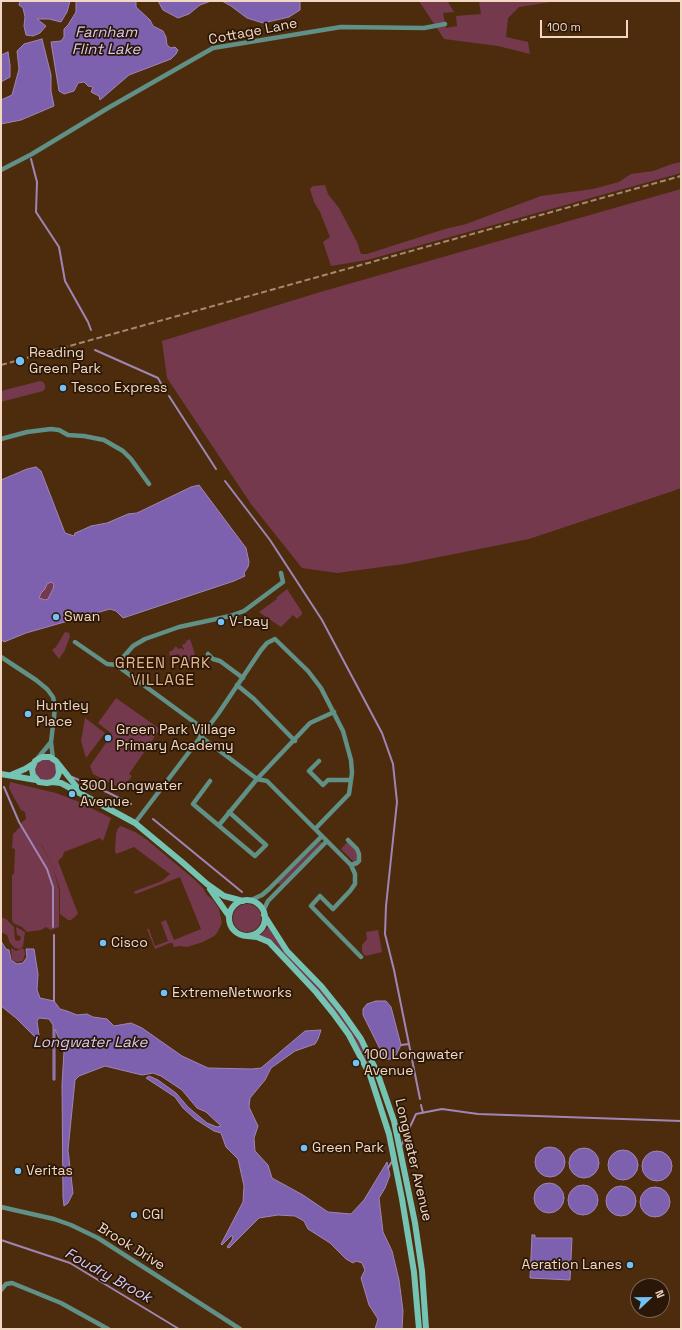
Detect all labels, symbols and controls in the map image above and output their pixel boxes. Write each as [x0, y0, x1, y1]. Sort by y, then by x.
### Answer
scale bar [542, 12, 630, 38]
street label: Cottage Lane [207, 15, 299, 49]
text: 100 m [547, 19, 581, 35]
water label: Farnham Flint Lake [72, 24, 140, 59]
place label: Reading Green Park [29, 345, 101, 378]
marker: Reading Green Park [14, 355, 26, 367]
place label: Tesco Express [71, 380, 167, 396]
marker: Tesco Express [58, 383, 68, 393]
place label: Swan [64, 609, 100, 625]
marker: Swan [51, 612, 61, 622]
place label: V-bay [229, 614, 269, 630]
marker: V-bay [216, 617, 226, 627]
district label: GREEN PARK VILLAGE [115, 655, 211, 690]
place label: Huntley Place [36, 698, 89, 730]
marker: Huntley Place [23, 709, 33, 719]
place label: Green Park Village Primary Academy [116, 722, 236, 754]
marker: Green Park Village Primary Academy [103, 733, 113, 743]
place label: 300 Longwater Avenue [80, 778, 182, 810]
marker: 300 Longwater Avenue [67, 789, 77, 799]
place label: Cisco [111, 935, 148, 951]
marker: Cisco [98, 938, 108, 948]
place label: ExtremeNetworks [172, 985, 292, 1001]
marker: ExtremeNetworks [159, 988, 169, 998]
water label: Longwater Lake [33, 1034, 147, 1052]
place label: 100 Longwater Avenue [364, 1047, 464, 1080]
marker: 100 Longwater Avenue [351, 1058, 361, 1068]
street label: Longwater Avenue [391, 1097, 435, 1223]
place label: Green Park [312, 1140, 384, 1156]
marker: Green Park [299, 1143, 309, 1153]
place label: Veritas [26, 1163, 73, 1179]
marker: Veritas [13, 1166, 23, 1176]
place label: CGI [142, 1207, 164, 1223]
marker: CGI [129, 1210, 139, 1220]
street label: Brook Drive [94, 1220, 168, 1274]
water label: Foudry Brook [61, 1245, 155, 1307]
place label: Aeration Lanes [522, 1257, 622, 1273]
marker: Aeration Lanes [625, 1260, 635, 1270]
north arrow [630, 1278, 670, 1318]
text: N [652, 1288, 668, 1300]

